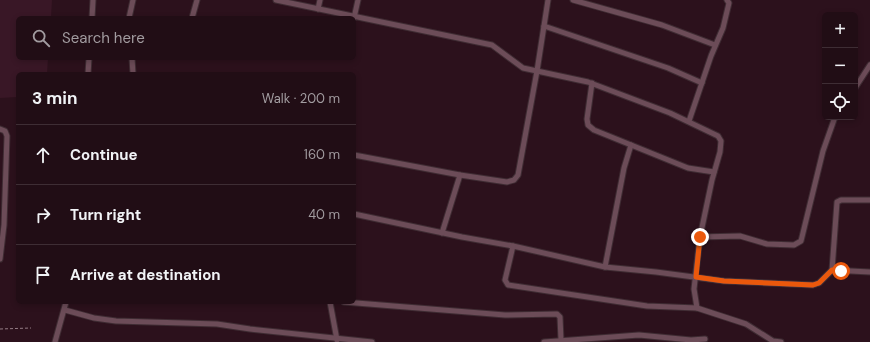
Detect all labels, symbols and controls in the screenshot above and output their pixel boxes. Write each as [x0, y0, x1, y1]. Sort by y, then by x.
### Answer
map controls [822, 12, 858, 120]
button: + [822, 12, 858, 48]
search box [16, 16, 356, 60]
icon: search [30, 27, 52, 49]
text: Search here [62, 28, 145, 48]
button: − [822, 48, 858, 84]
button: locate [822, 84, 858, 120]
text: 3 min [32, 87, 77, 109]
text: Walk · 200 m [262, 90, 340, 107]
icon: ahead [32, 144, 54, 166]
text: Continue [70, 145, 138, 165]
text: 160 m [304, 146, 340, 163]
icon: right [32, 204, 54, 226]
text: Turn right [70, 205, 141, 225]
text: 40 m [308, 206, 340, 223]
route end [691, 228, 709, 246]
route start [832, 262, 850, 280]
icon: arrive [32, 264, 54, 286]
text: Arrive at destination [70, 265, 221, 285]

